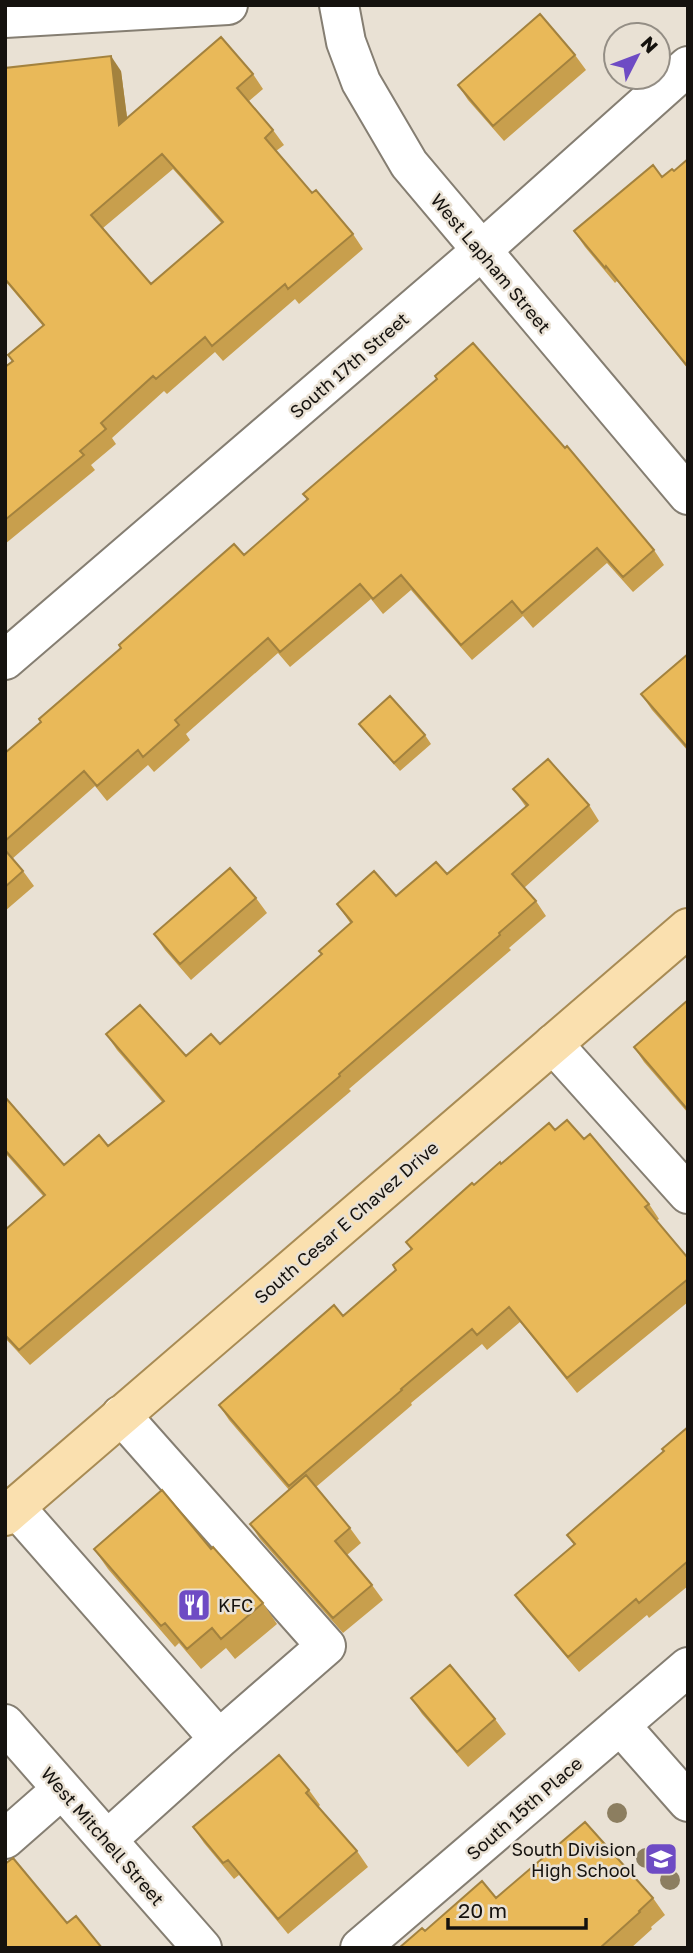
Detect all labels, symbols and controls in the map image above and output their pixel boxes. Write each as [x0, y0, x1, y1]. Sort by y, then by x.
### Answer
north arrow [602, 21, 672, 91]
text: N [637, 31, 663, 57]
street label: West Lapham Street [426, 189, 556, 337]
street label: South 17th Street [285, 307, 413, 423]
street label: South Cesar E Chavez Drive [249, 1136, 443, 1308]
restaurant icon: KFC [175, 1586, 213, 1624]
place label: KFC [218, 1594, 253, 1616]
street label: South 15th Place [462, 1752, 586, 1864]
street label: West Mitchell Street [37, 1762, 169, 1910]
place label: South Division High School [511, 1838, 636, 1881]
school or university icon: South Division High School [642, 1840, 680, 1878]
scale bar [448, 1886, 586, 1930]
text: 20 m [458, 1897, 507, 1923]

